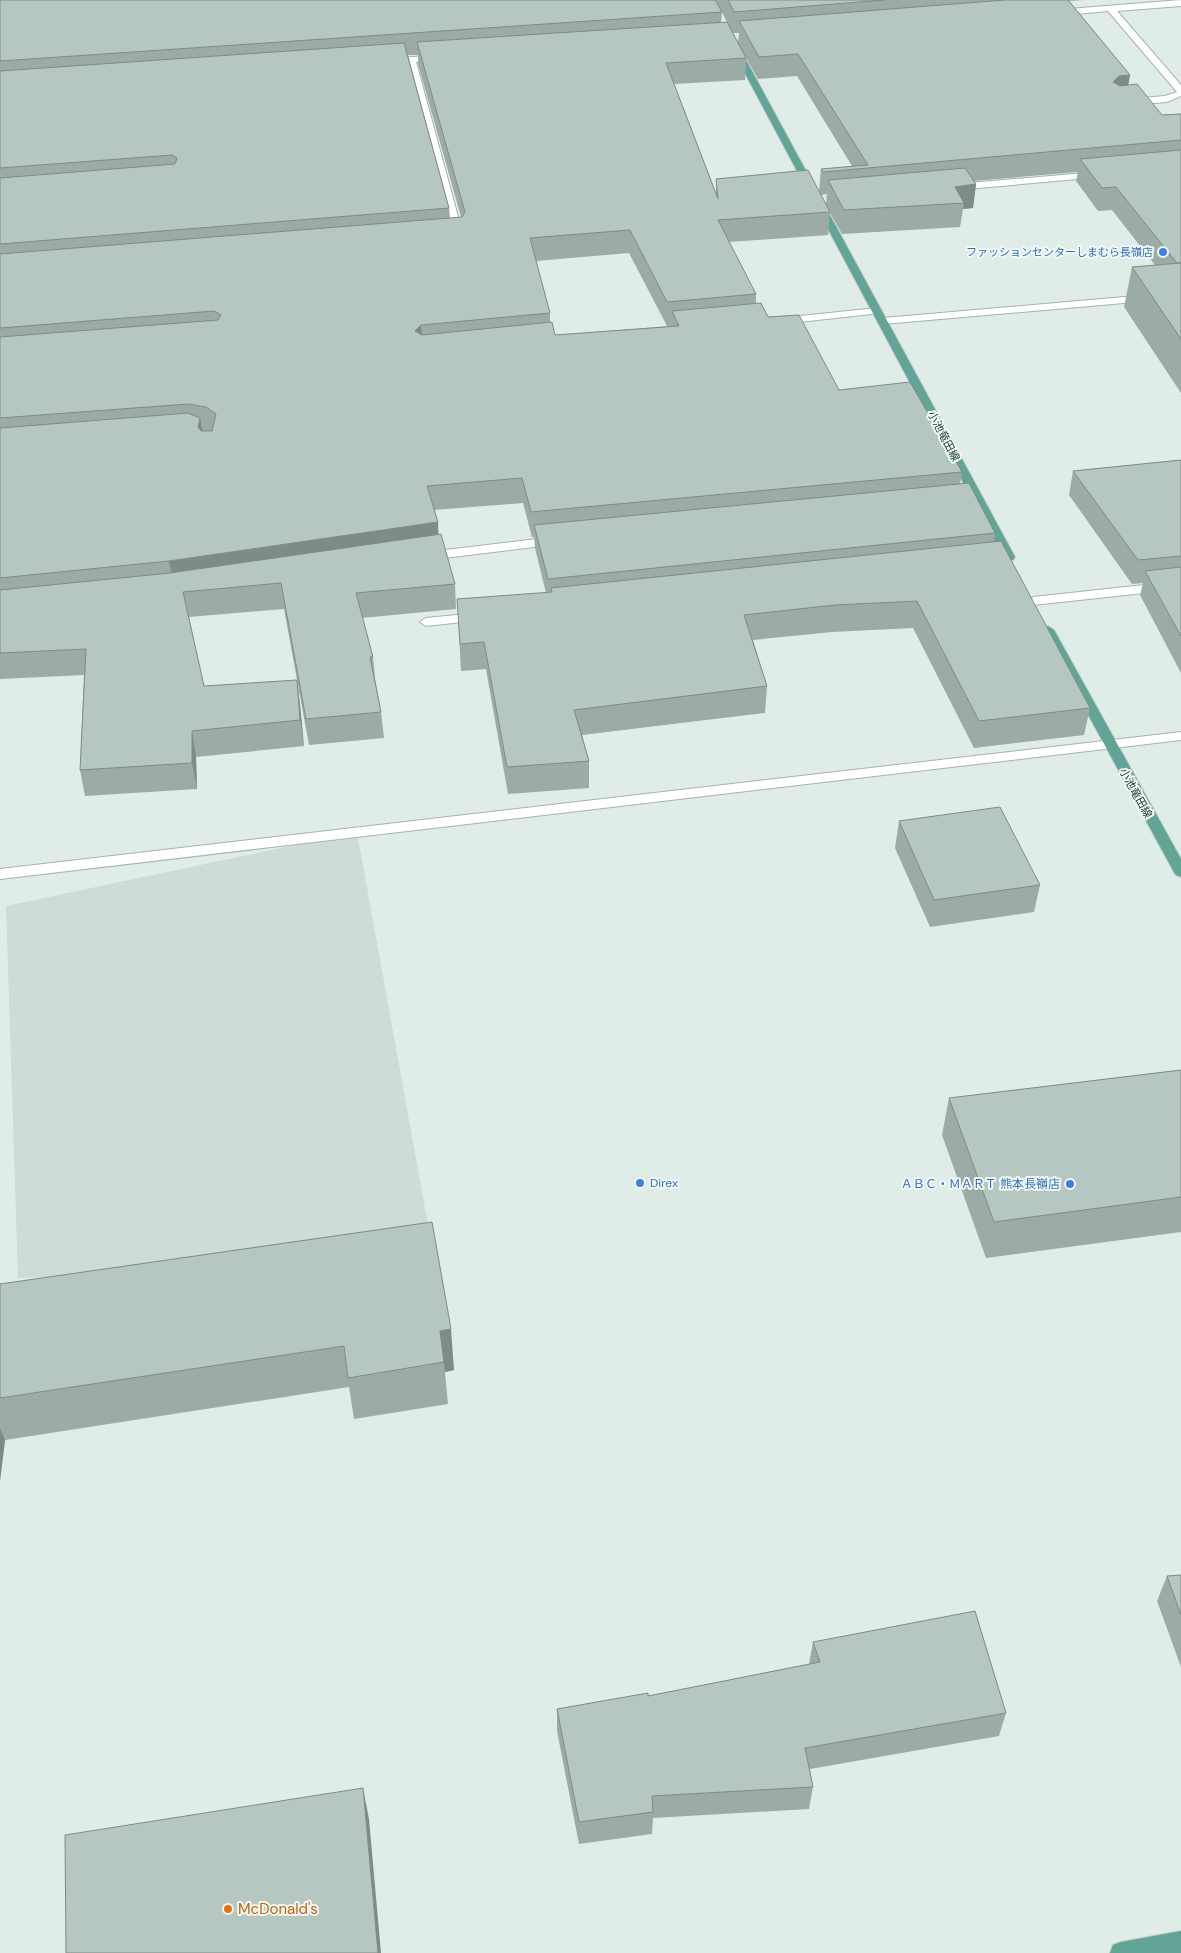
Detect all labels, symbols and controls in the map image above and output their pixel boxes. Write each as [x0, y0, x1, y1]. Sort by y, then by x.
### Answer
place label: ファッションセンターしまむら長嶺店 [966, 245, 1153, 259]
marker: ファッションセンターしまむら長嶺店 [1157, 246, 1169, 258]
street label: 小池竜田線 [925, 408, 963, 464]
street label: 小池竜田線 [1117, 766, 1155, 820]
place label: Direx [650, 1175, 678, 1191]
place label: ＡＢＣ・ＭＡＲＴ 熊本長嶺店 [901, 1176, 1060, 1192]
marker: Direx [634, 1177, 646, 1189]
marker: ＡＢＣ・ＭＡＲＴ 熊本長嶺店 [1064, 1178, 1076, 1190]
place label: McDonald's [238, 1899, 318, 1919]
marker: McDonald's [222, 1903, 234, 1915]

